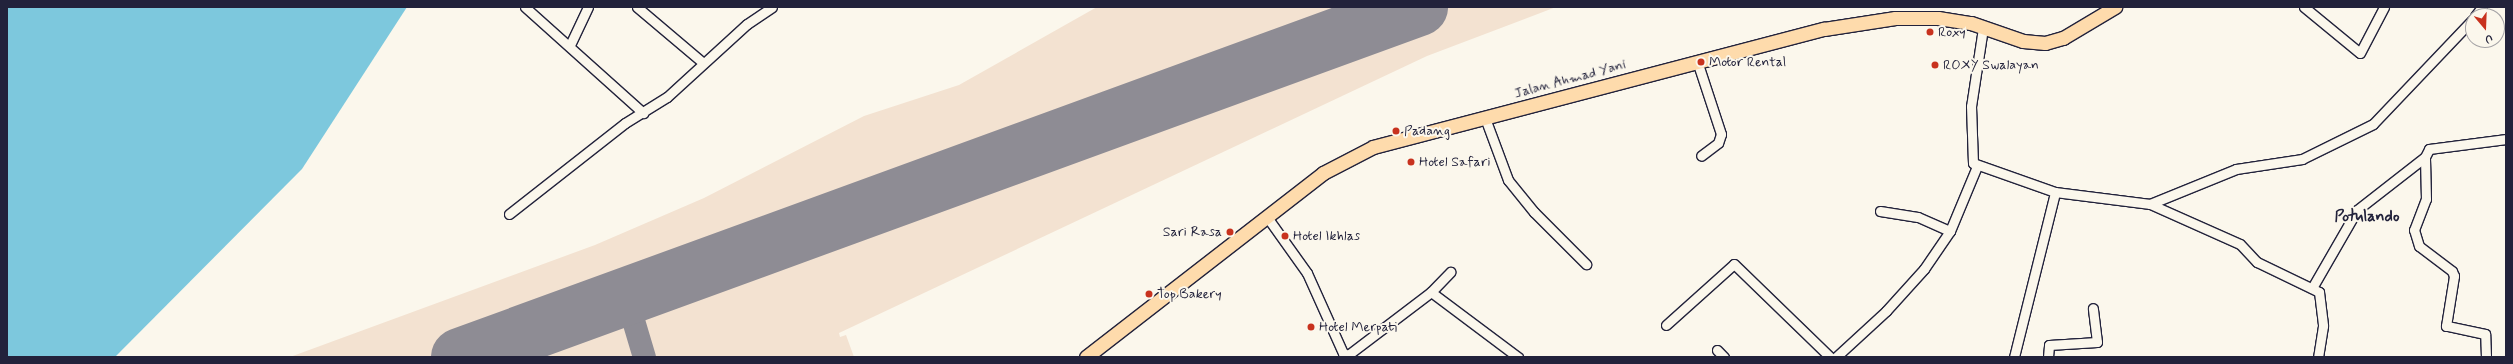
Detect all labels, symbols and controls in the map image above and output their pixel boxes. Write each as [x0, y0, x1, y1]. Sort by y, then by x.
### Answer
north arrow [2465, 8, 2505, 48]
place label: Roxy [1938, 24, 1966, 40]
marker: Roxy [1925, 27, 1935, 37]
text: U [2483, 31, 2494, 46]
place label: Motor Rental [1709, 54, 1786, 70]
street label: Jalan Ahmad Yani [1512, 56, 1628, 102]
marker: Motor Rental [1696, 57, 1706, 67]
place label: ROXY Swalayan [1943, 57, 2039, 73]
marker: ROXY Swalayan [1930, 60, 1940, 70]
place label: Padang [1404, 123, 1450, 139]
marker: Padang [1391, 126, 1401, 136]
place label: Hotel Safari [1419, 154, 1489, 170]
marker: Hotel Safari [1406, 157, 1416, 167]
district label: Potulando [2335, 207, 2399, 227]
place label: Sari Rasa [1166, 224, 1222, 240]
marker: Sari Rasa [1225, 227, 1235, 237]
place label: Hotel Ikhlas [1293, 228, 1363, 244]
marker: Hotel Ikhlas [1280, 231, 1290, 241]
place label: Top Bakery [1157, 286, 1223, 302]
marker: Top Bakery [1144, 289, 1154, 299]
place label: Hotel Merpati [1319, 319, 1397, 335]
marker: Hotel Merpati [1306, 322, 1316, 332]

